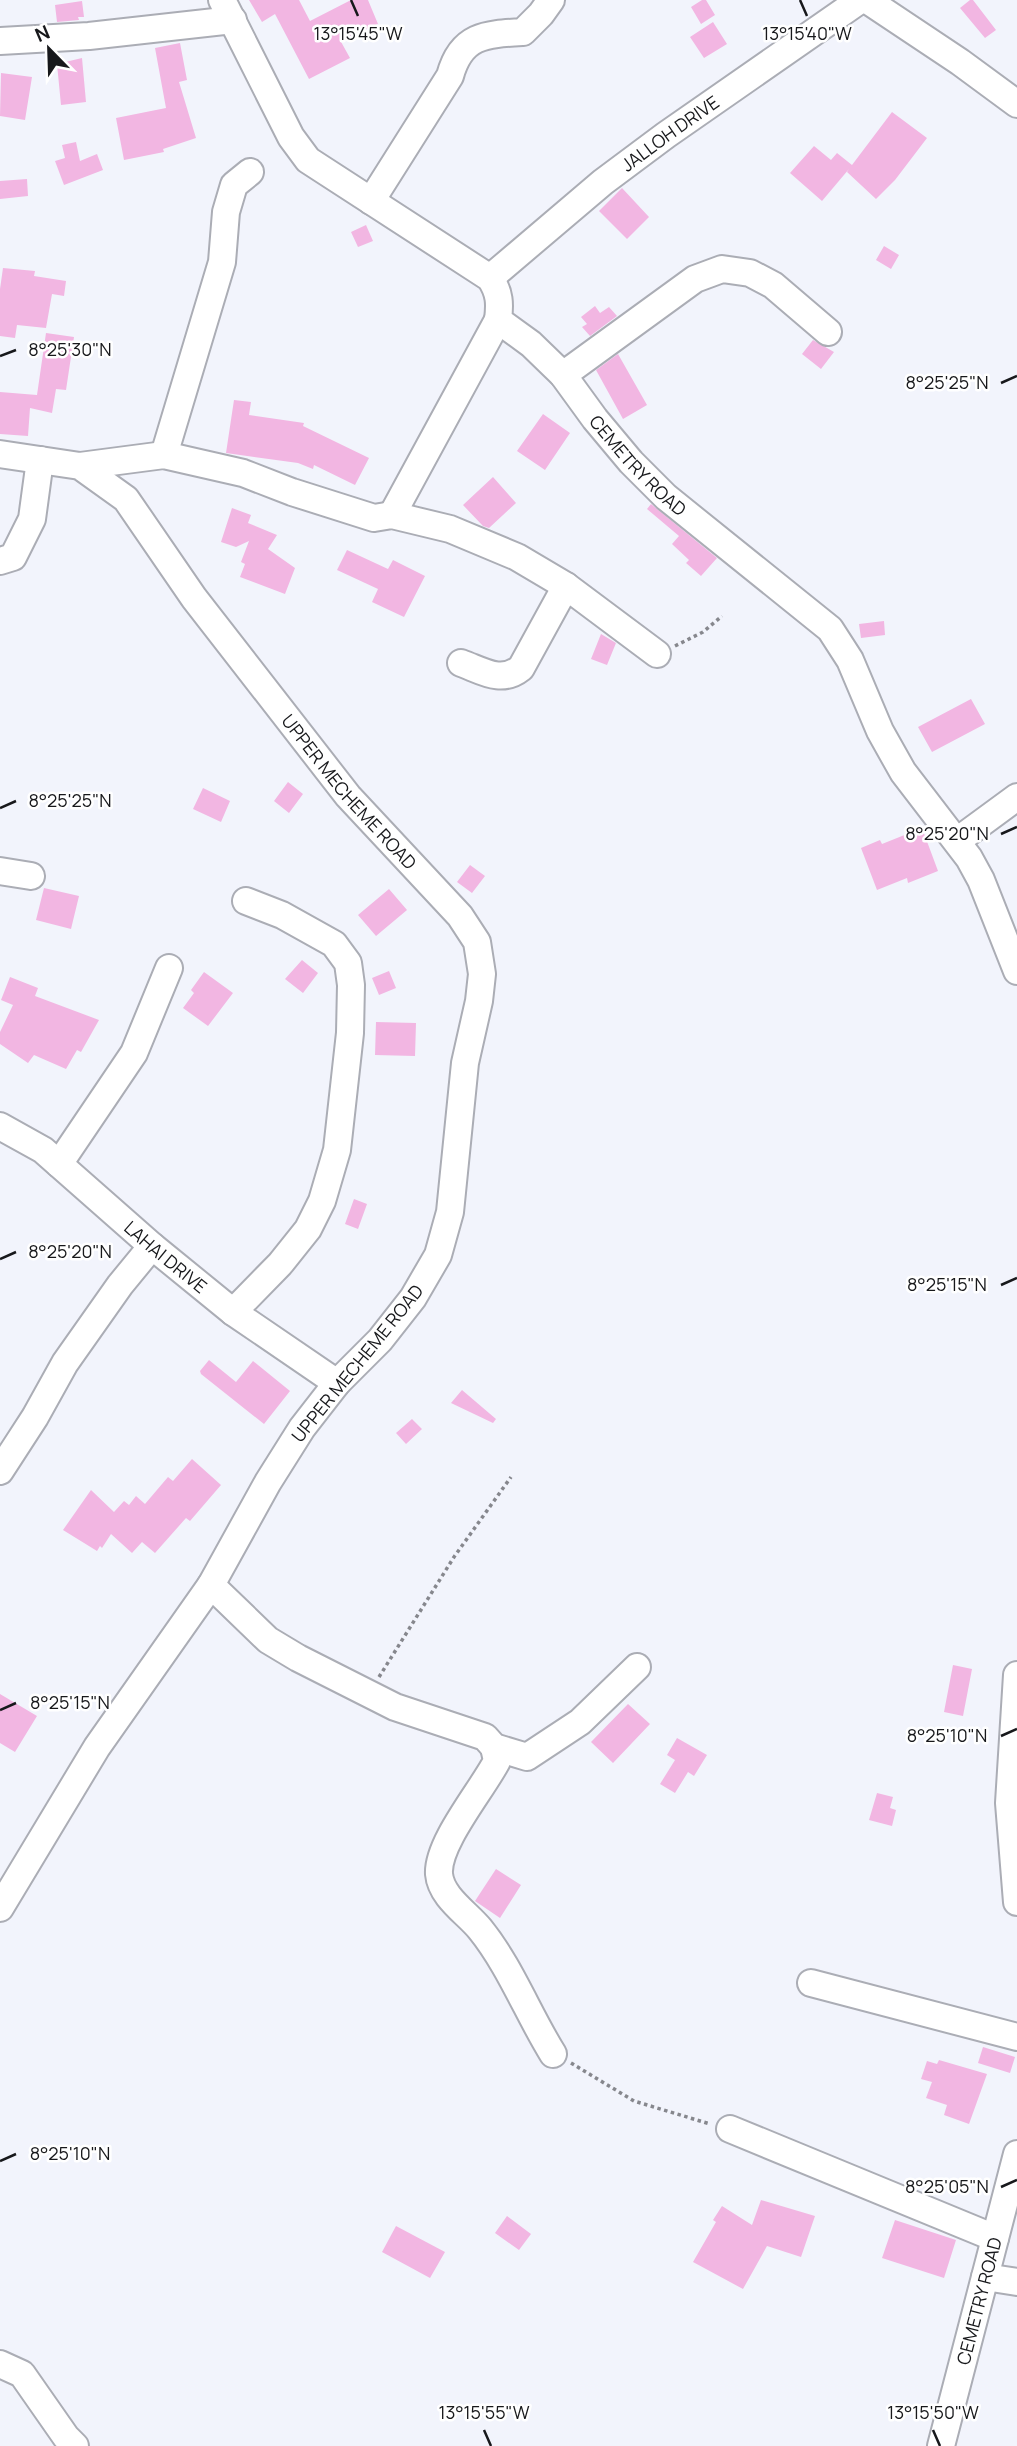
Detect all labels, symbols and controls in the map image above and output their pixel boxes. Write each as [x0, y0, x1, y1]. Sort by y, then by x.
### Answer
north arrow [14, 14, 84, 84]
text: N [31, 19, 54, 48]
text: 13°15'45"W [313, 21, 403, 45]
text: 13°15'40"W [762, 21, 852, 45]
street label: JALLOH DRIVE [616, 90, 724, 177]
text: 8°25'30"N [28, 337, 112, 361]
text: 8°25'25"N [905, 370, 989, 394]
street label: CEMETRY ROAD [585, 410, 692, 521]
street label: UPPER MECHEME ROAD [277, 709, 422, 874]
text: 8°25'25"N [28, 788, 112, 812]
text: 8°25'20"N [905, 821, 989, 845]
street label: LAHAI DRIVE [119, 1215, 212, 1298]
text: 8°25'20"N [28, 1239, 112, 1263]
text: 8°25'15"N [907, 1272, 987, 1296]
street label: UPPER MECHEME ROAD [286, 1279, 428, 1447]
text: 8°25'15"N [30, 1690, 110, 1714]
text: 8°25'10"N [907, 1723, 987, 1747]
text: 8°25'10"N [30, 2141, 110, 2165]
text: 8°25'05"N [905, 2174, 989, 2198]
street label: CEMETRY ROAD [951, 2234, 1007, 2367]
text: 13°15'55"W [438, 2400, 530, 2424]
text: 13°15'50"W [887, 2400, 979, 2424]

